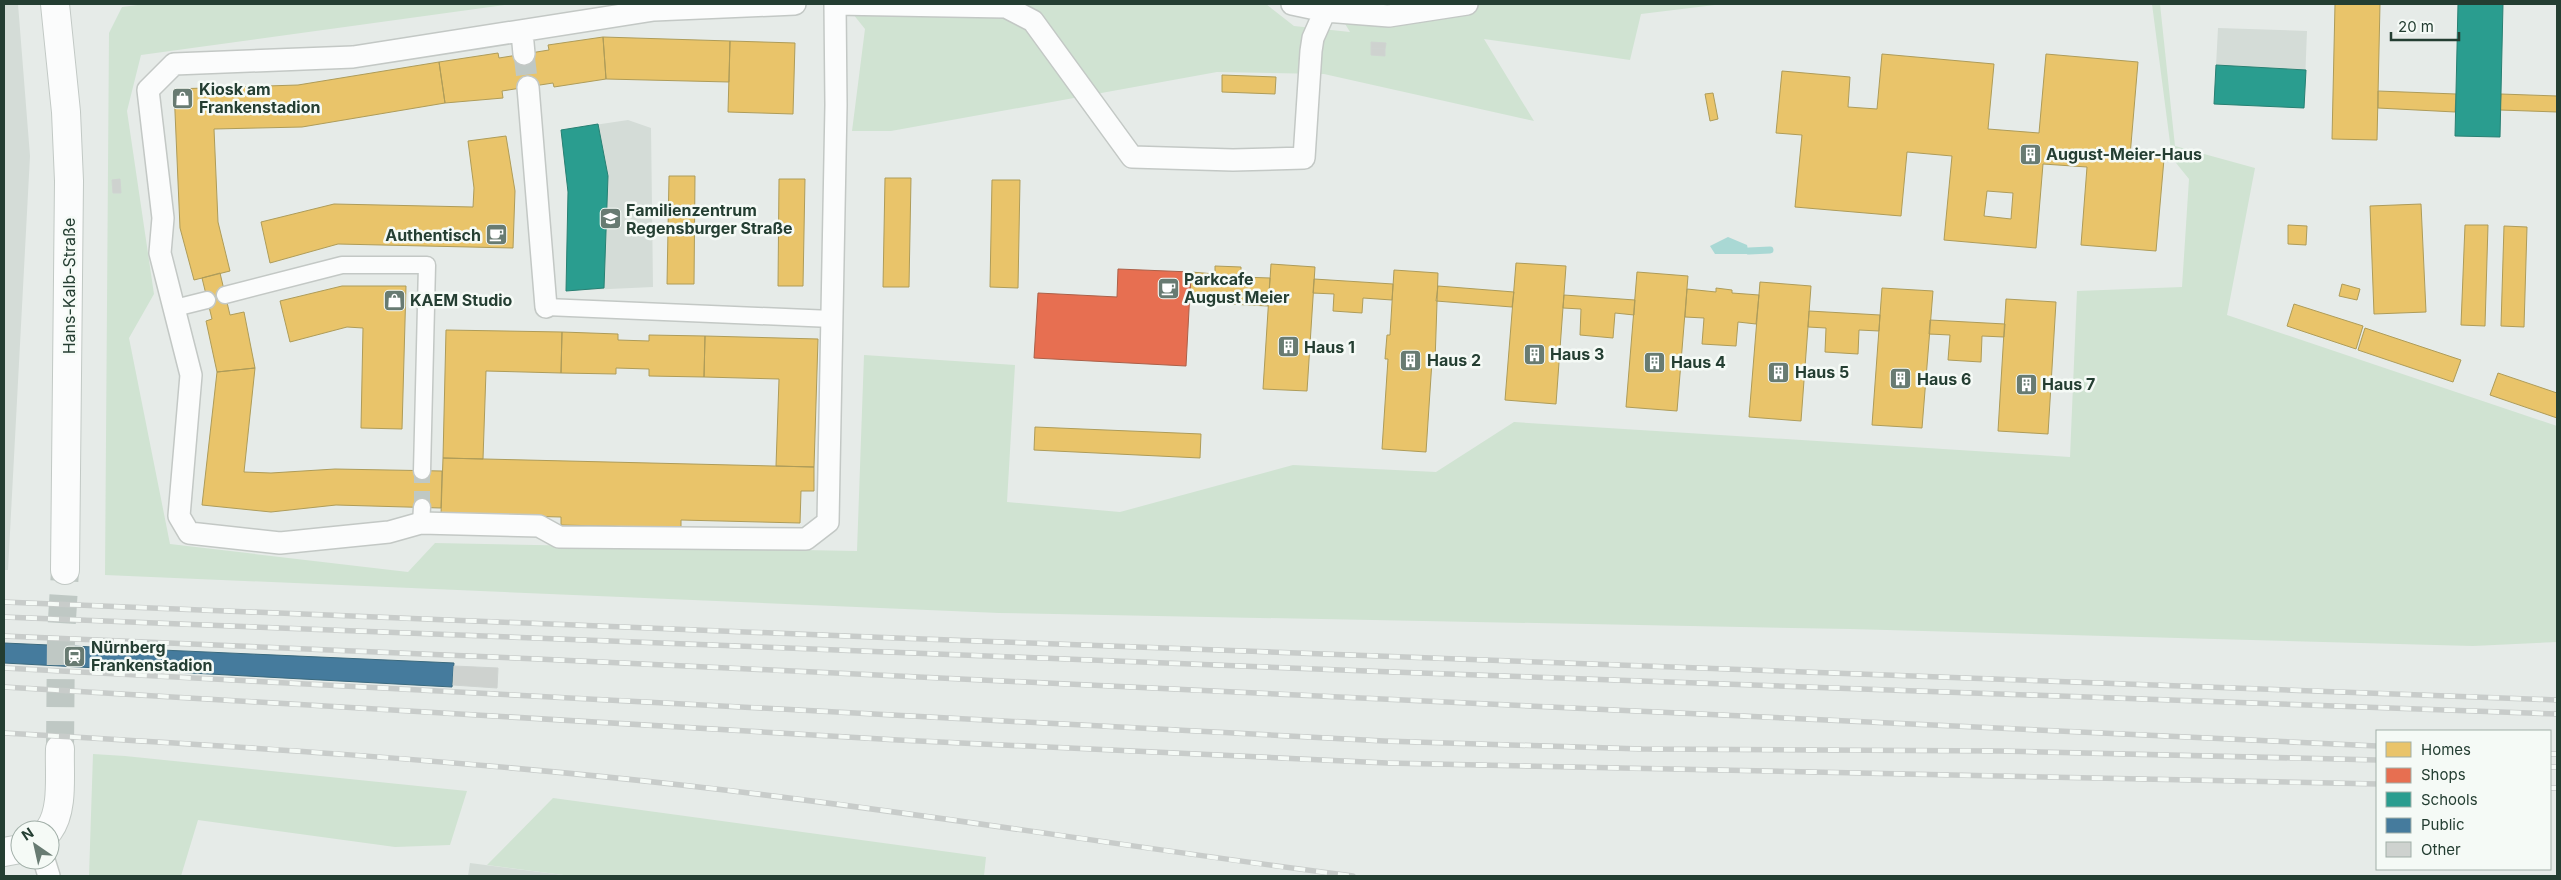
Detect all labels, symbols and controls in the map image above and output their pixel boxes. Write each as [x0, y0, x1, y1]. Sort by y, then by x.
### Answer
scale bar [2391, 10, 2458, 42]
text: 20 m [2398, 17, 2434, 36]
place label: Kiosk am Frankenstadion [199, 79, 320, 117]
shop icon: Kiosk am Frankenstadion [171, 86, 195, 110]
building icon: August-Meier-Haus [2018, 142, 2042, 166]
place label: August-Meier-Haus [2046, 144, 2202, 164]
place label: Familienzentrum Regensburger Straße [626, 200, 793, 238]
school or university icon: Familienzentrum Regensburger Straße [598, 207, 622, 231]
street label: Hans-Kalb-Straße [59, 218, 79, 354]
cafe icon: Authentisch [485, 223, 509, 247]
place label: Authentisch [385, 225, 481, 245]
place label: Parkcafe August Meier [1184, 269, 1290, 307]
cafe icon: Parkcafe August Meier [1156, 276, 1180, 300]
shop icon: KAEM Studio [382, 288, 406, 312]
place label: KAEM Studio [410, 290, 513, 310]
building icon: Haus 1 [1276, 335, 1300, 359]
place label: Haus 1 [1304, 337, 1355, 357]
building icon: Haus 3 [1522, 342, 1546, 366]
place label: Haus 3 [1550, 344, 1604, 364]
building icon: Haus 2 [1399, 348, 1423, 372]
place label: Haus 2 [1427, 350, 1481, 370]
building icon: Haus 4 [1643, 350, 1667, 374]
place label: Haus 4 [1671, 352, 1726, 372]
building icon: Haus 5 [1767, 360, 1791, 384]
place label: Haus 5 [1795, 362, 1849, 382]
building icon: Haus 6 [1889, 367, 1913, 391]
place label: Haus 6 [1917, 369, 1971, 389]
building icon: Haus 7 [2014, 372, 2038, 396]
place label: Haus 7 [2042, 374, 2095, 394]
place label: Nürnberg Frankenstadion [91, 637, 212, 675]
station icon: Nürnberg Frankenstadion [63, 644, 87, 668]
legend [2376, 730, 2551, 870]
text: Homes [2421, 740, 2471, 759]
text: Shops [2421, 765, 2466, 784]
text: Schools [2421, 790, 2478, 809]
text: Public [2421, 815, 2464, 834]
north arrow [10, 820, 60, 870]
text: N [18, 824, 37, 844]
text: Other [2421, 840, 2461, 859]

